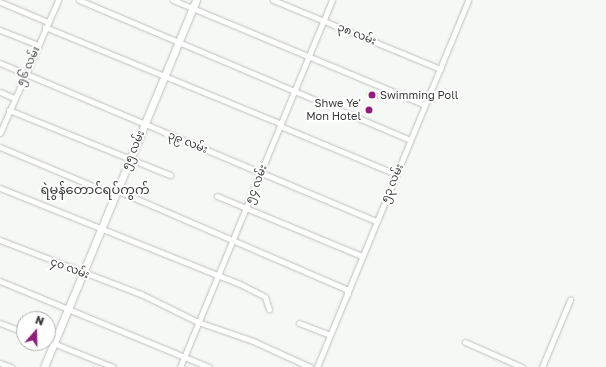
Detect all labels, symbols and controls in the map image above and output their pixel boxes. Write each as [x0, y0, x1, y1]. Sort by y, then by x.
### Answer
street label: ၃၈ လမ်း [336, 20, 378, 48]
street label: ၅၆ လမ်း [13, 44, 43, 88]
place label: Swimming Poll [380, 88, 458, 102]
marker: Swimming Poll [367, 90, 377, 100]
place label: Shwe Ye' Mon Hotel [306, 97, 361, 123]
marker: Shwe Ye' Mon Hotel [364, 105, 374, 115]
street label: ၅၅ လမ်း [119, 128, 147, 172]
street label: ၃၉ လမ်း [166, 128, 210, 156]
street label: ၅၃ လမ်း [378, 162, 406, 204]
street label: ၅၄ လမ်း [242, 163, 270, 205]
district label: ရဲမွန်တောင်ရပ်ကွက် [40, 181, 150, 197]
street label: ၄၀ လမ်း [49, 255, 91, 281]
north arrow [16, 311, 56, 351]
text: N [34, 313, 46, 328]

